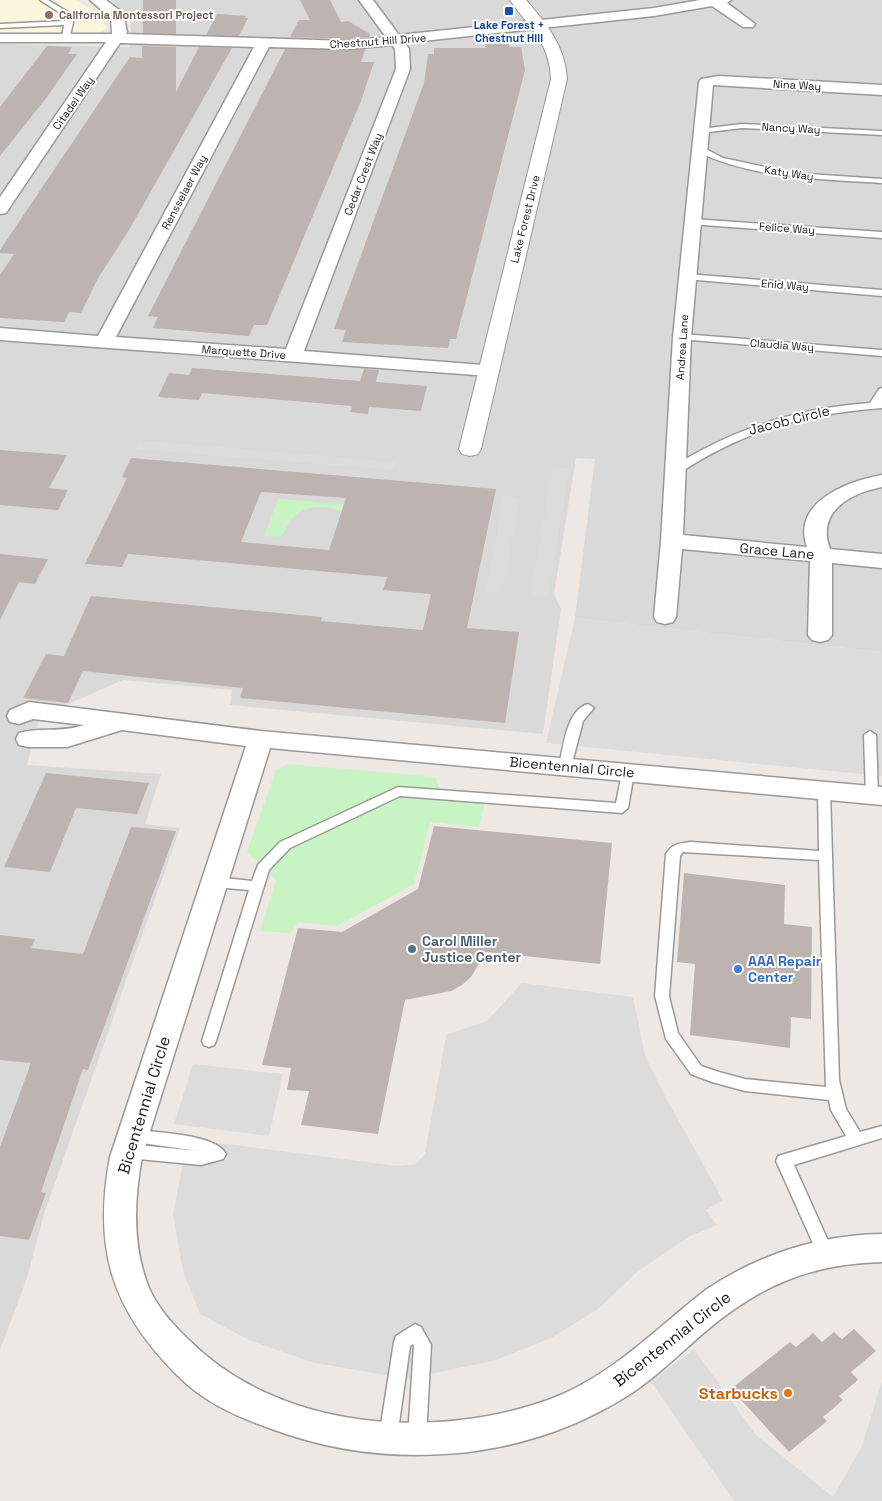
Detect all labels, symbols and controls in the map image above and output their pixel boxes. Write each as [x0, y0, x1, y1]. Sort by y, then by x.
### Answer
marker: Lake Forest + Chestnut Hill [503, 5, 515, 17]
place label: California Montessori Project [59, 8, 214, 22]
marker: California Montessori Project [43, 9, 55, 21]
place label: Lake Forest + Chestnut Hill [474, 18, 544, 45]
street label: Chestnut Hill Drive [329, 31, 427, 51]
street label: Citadel Way [49, 73, 97, 133]
street label: Nina Way [773, 77, 821, 93]
street label: Nancy Way [761, 119, 821, 137]
street label: Cedar Crest Way [341, 131, 385, 217]
street label: Rensselaer Way [158, 152, 210, 232]
street label: Katy Way [763, 162, 815, 184]
street label: Lake Forest Drive [507, 173, 543, 265]
street label: Felice Way [759, 219, 815, 237]
street label: Enid Way [761, 276, 809, 294]
street label: Andrea Lane [673, 314, 691, 380]
street label: Claudia Way [750, 336, 814, 354]
street label: Marquette Drive [201, 342, 287, 362]
street label: Jacob Circle [747, 401, 831, 439]
street label: Grace Lane [739, 539, 815, 563]
street label: Bicentennial Circle [509, 753, 635, 781]
place label: Carol Miller Justice Center [422, 932, 522, 966]
marker: Carol Miller Justice Center [406, 943, 418, 955]
place label: AAA Repair Center [748, 952, 822, 986]
marker: AAA Repair Center [732, 963, 744, 975]
street label: Bicentennial Circle [113, 1033, 175, 1177]
street label: Bicentennial Circle [609, 1287, 735, 1391]
place label: Starbucks [699, 1383, 778, 1404]
marker: Starbucks [782, 1387, 794, 1399]

